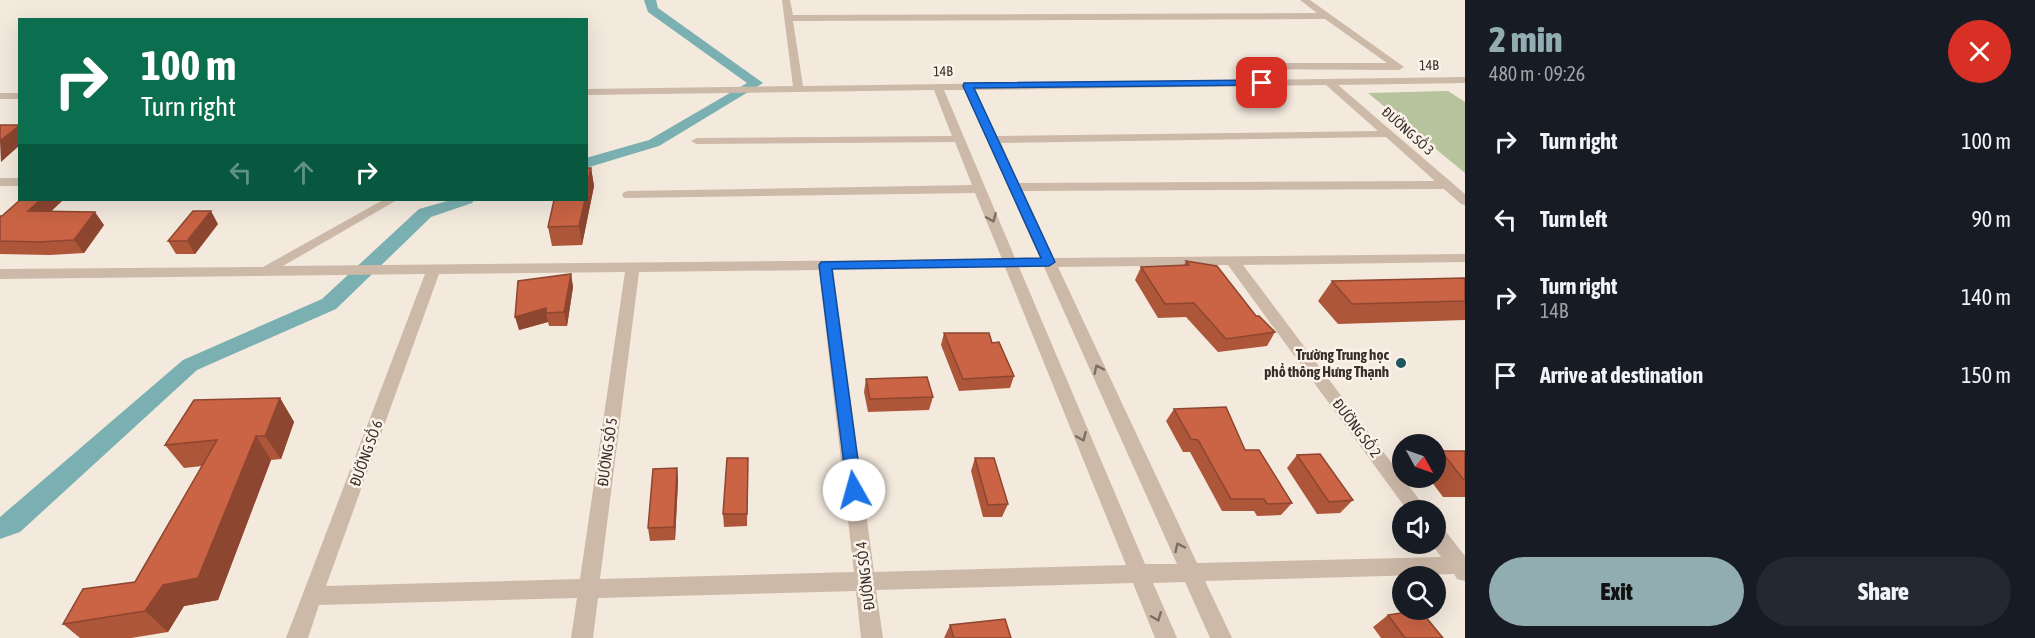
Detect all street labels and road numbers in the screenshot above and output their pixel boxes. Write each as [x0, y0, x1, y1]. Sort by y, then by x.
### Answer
street label: 14B [1419, 57, 1439, 73]
street label: 14B [933, 63, 953, 79]
street label: ĐƯỜNG SỐ 3 [1379, 102, 1439, 159]
street label: ĐƯỜNG SỐ 2 [1329, 395, 1385, 461]
street label: ĐƯỜNG SỐ 5 [593, 416, 620, 487]
street label: ĐƯỜNG SỐ 6 [345, 417, 386, 488]
street label: ĐƯỜNG SỐ 4 [851, 541, 878, 611]

